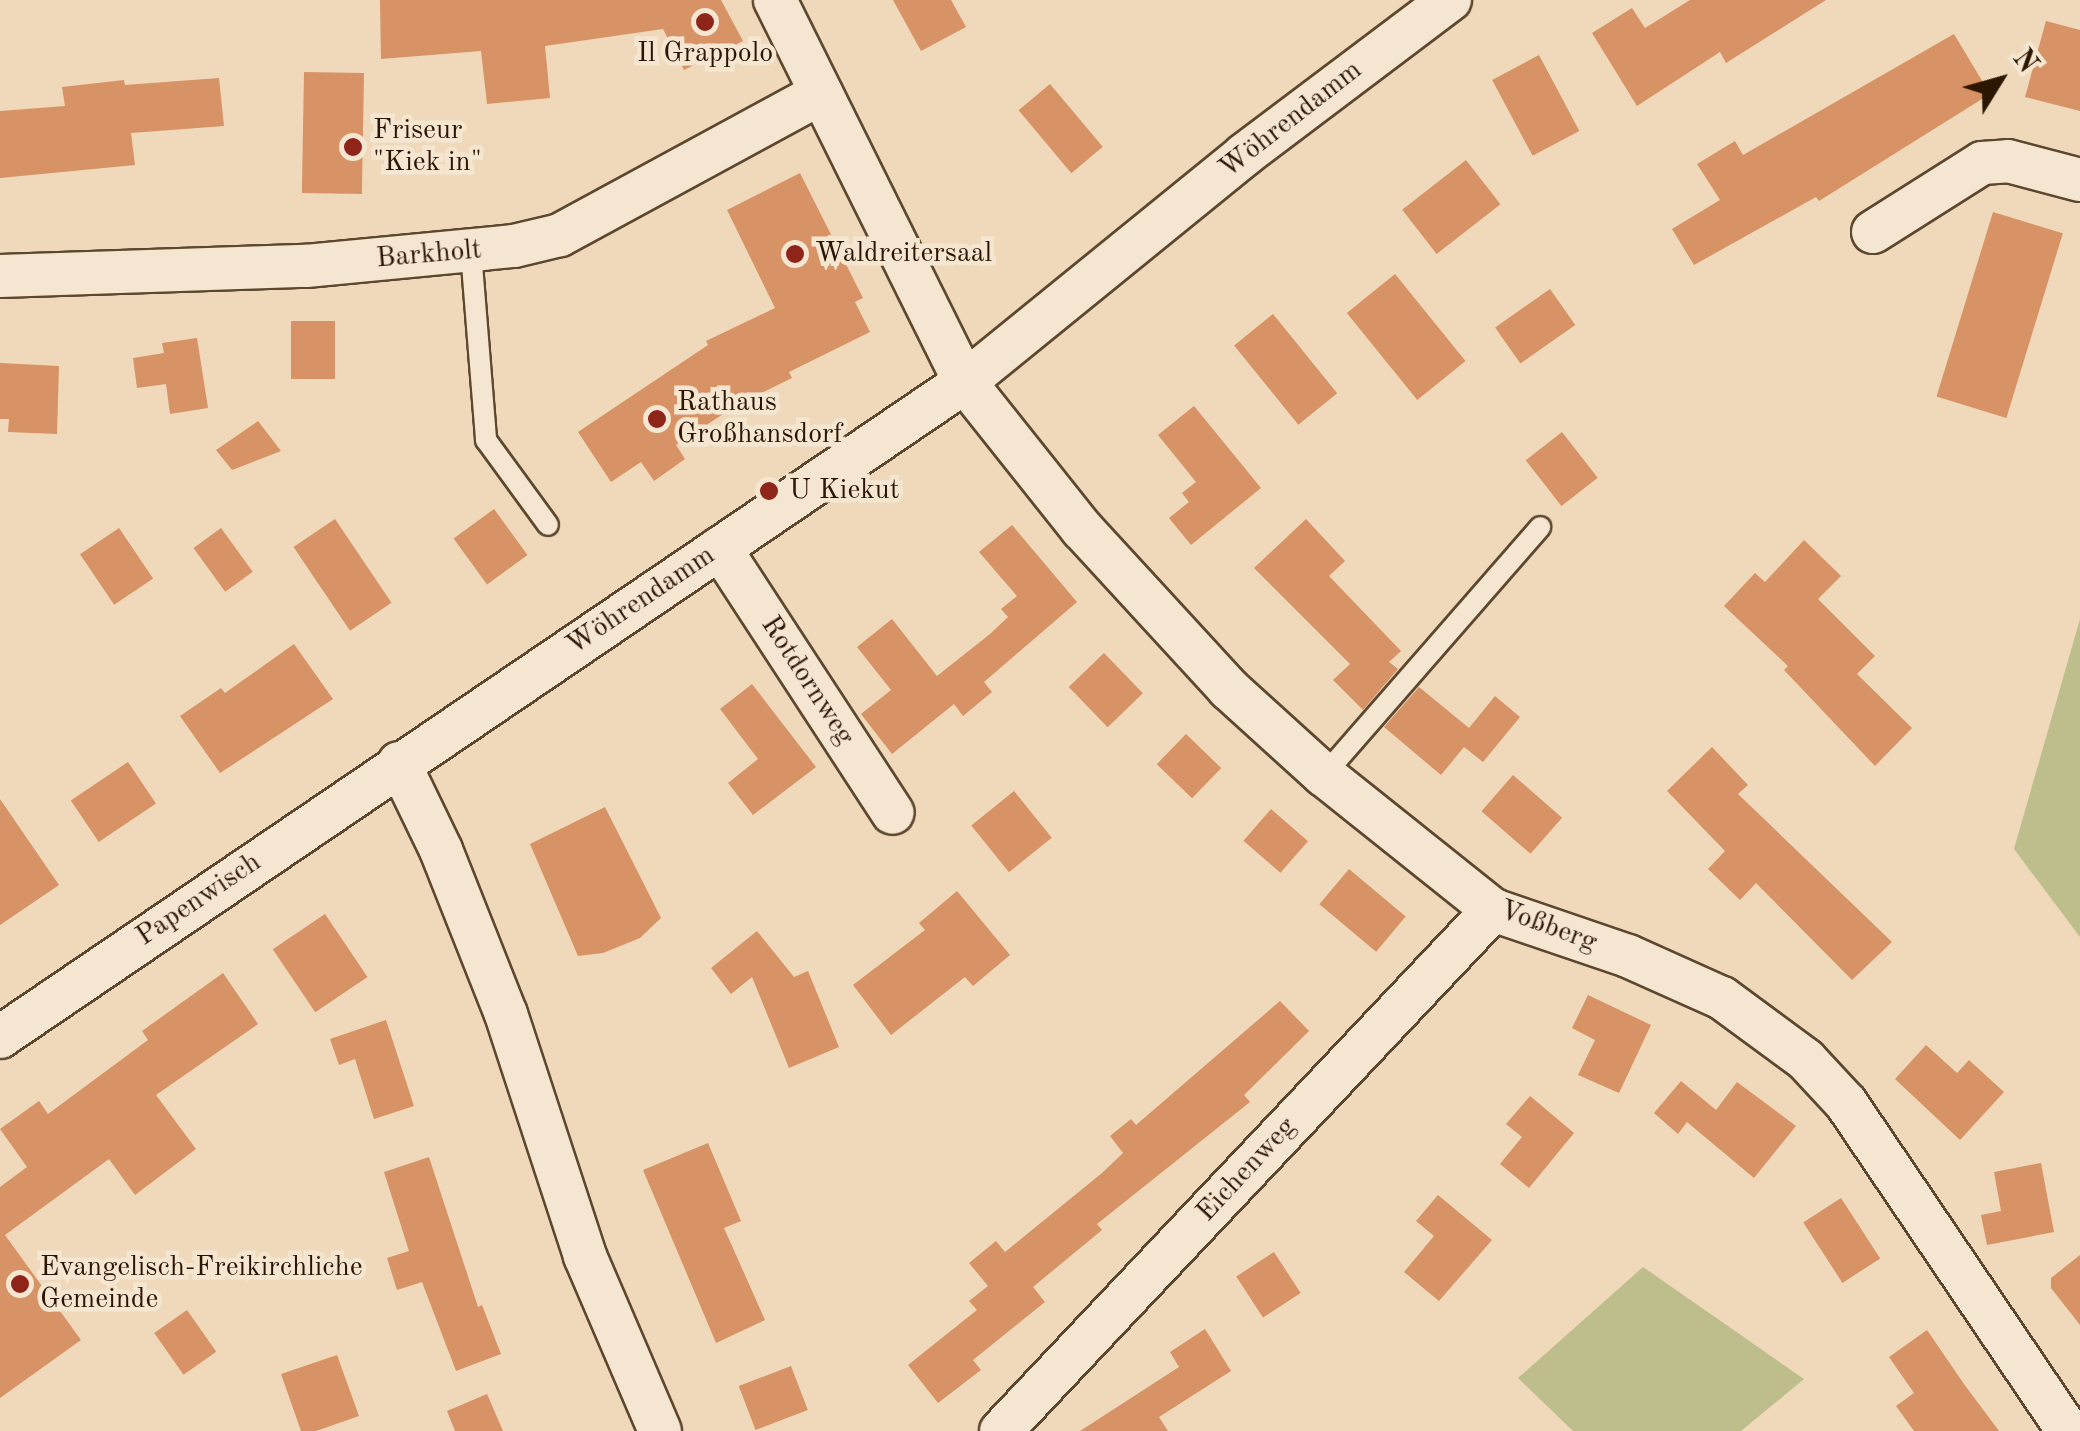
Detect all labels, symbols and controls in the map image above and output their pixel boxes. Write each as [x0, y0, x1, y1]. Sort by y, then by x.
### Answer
marker: Il Grappolo [694, 11, 716, 33]
north arrow [1950, 30, 2050, 130]
place label: Il Grappolo [637, 37, 773, 71]
text: N [2006, 45, 2042, 79]
street label: Wöhrendamm [1213, 54, 1369, 186]
place label: Friseur "Kiek in" [373, 114, 482, 180]
marker: Friseur "Kiek in" [342, 136, 364, 158]
street label: Barkholt [375, 234, 483, 276]
place label: Waldreitersaal [815, 237, 992, 271]
marker: Waldreitersaal [784, 243, 806, 265]
place label: Rathaus Großhansdorf [677, 386, 843, 452]
marker: Rathaus Großhansdorf [646, 408, 668, 430]
place label: U Kiekut [789, 474, 900, 508]
marker: U Kiekut [758, 480, 780, 502]
street label: Wöhrendamm [561, 539, 721, 663]
street label: Rotdornweg [753, 610, 861, 752]
street label: Papenwisch [130, 846, 268, 954]
street label: Voßberg [1495, 894, 1601, 960]
street label: Eichenweg [1190, 1111, 1304, 1229]
place label: Evangelisch-Freikirchliche Gemeinde [40, 1251, 363, 1317]
marker: Evangelisch-Freikirchliche Gemeinde [9, 1273, 31, 1295]

